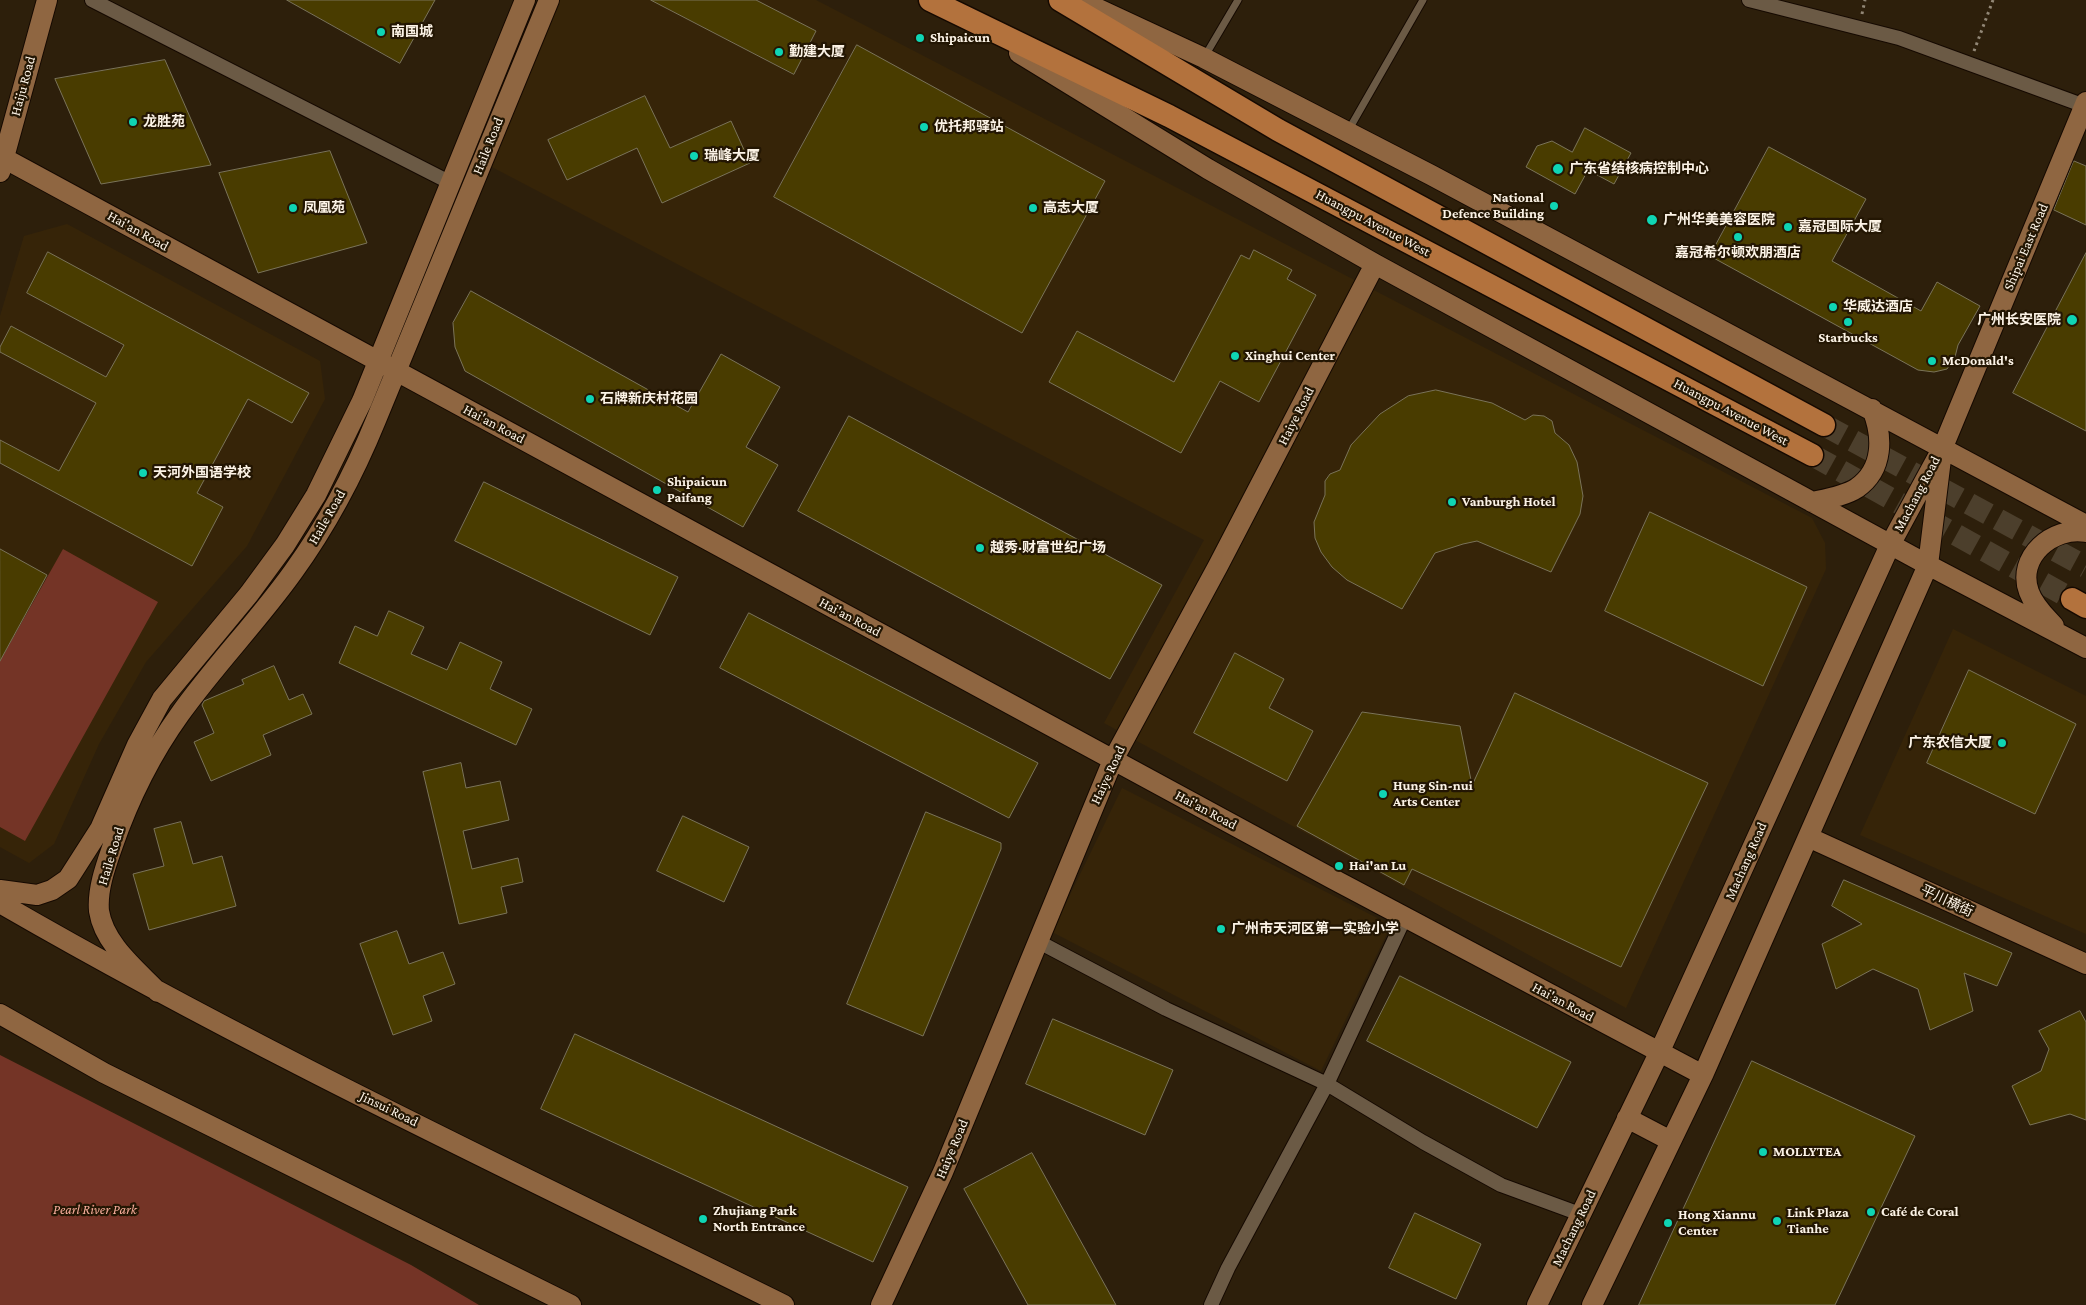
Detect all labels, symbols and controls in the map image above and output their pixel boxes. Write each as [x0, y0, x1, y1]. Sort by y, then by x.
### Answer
place label: 南国城 [391, 24, 433, 40]
marker: 南国城 [375, 26, 387, 38]
place label: Shipaicun [930, 30, 990, 46]
marker: Shipaicun [914, 32, 926, 44]
place label: 勤建大厦 [789, 44, 845, 60]
marker: 勤建大厦 [773, 46, 785, 58]
street label: Haiju Road [7, 54, 39, 118]
place label: 龙胜苑 [143, 114, 185, 130]
street label: Haile Road [469, 115, 507, 177]
marker: 龙胜苑 [127, 116, 139, 128]
place label: 优托邦驿站 [934, 119, 1004, 135]
marker: 优托邦驿站 [918, 121, 930, 133]
place label: 瑞峰大厦 [704, 148, 760, 164]
marker: 瑞峰大厦 [688, 150, 700, 162]
place label: 广东省结核病控制中心 [1569, 161, 1709, 177]
marker: 广东省结核病控制中心 [1551, 162, 1565, 176]
street label: Huangpu Avenue West [1313, 186, 1433, 260]
place label: National Defence Building [1442, 190, 1544, 222]
place label: 凤凰苑 [303, 200, 345, 216]
place label: 高志大厦 [1043, 200, 1099, 216]
marker: National Defence Building [1548, 200, 1560, 212]
street label: Shipai East Road [2000, 201, 2052, 293]
marker: 凤凰苑 [287, 202, 299, 214]
marker: 高志大厦 [1027, 202, 1039, 214]
street label: Hai'an Road [104, 207, 172, 255]
place label: 广州华美美容医院 [1663, 212, 1775, 228]
marker: 广州华美美容医院 [1645, 213, 1659, 227]
place label: 嘉冠国际大厦 [1798, 219, 1882, 235]
marker: 嘉冠国际大厦 [1782, 221, 1794, 233]
marker: 嘉冠希尔顿欢朋酒店 [1732, 231, 1744, 243]
place label: 嘉冠希尔顿欢朋酒店 [1675, 245, 1801, 261]
place label: 华威达酒店 [1843, 299, 1913, 315]
marker: 华威达酒店 [1827, 301, 1839, 313]
place label: 广州长安医院 [1977, 312, 2061, 328]
marker: 广州长安医院 [2065, 313, 2079, 327]
marker: Starbucks [1842, 316, 1854, 328]
place label: Starbucks [1818, 330, 1878, 346]
place label: Xinghui Center [1245, 348, 1335, 364]
marker: Xinghui Center [1229, 350, 1241, 362]
place label: McDonald's [1942, 353, 2014, 369]
marker: McDonald's [1926, 355, 1938, 367]
street label: Huangpu Avenue West [1671, 375, 1791, 449]
street label: Haiye Road [1274, 384, 1318, 448]
place label: 石牌新庆村花园 [600, 391, 698, 407]
marker: 石牌新庆村花园 [584, 393, 596, 405]
street label: Hai'an Road [460, 401, 528, 447]
street label: Machang Road [1890, 453, 1944, 535]
place label: 天河外国语学校 [153, 465, 251, 481]
marker: 天河外国语学校 [137, 467, 149, 479]
place label: Shipaicun Paifang [667, 474, 727, 507]
marker: Shipaicun Paifang [651, 484, 663, 496]
street label: Haile Road [305, 487, 349, 547]
place label: Vanburgh Hotel [1462, 494, 1556, 510]
marker: Vanburgh Hotel [1446, 496, 1458, 508]
place label: 越秀·财富世纪广场 [990, 540, 1106, 556]
marker: 越秀·财富世纪广场 [974, 542, 986, 554]
street label: Hai'an Road [816, 594, 884, 640]
place label: 广东农信大厦 [1908, 735, 1992, 751]
marker: 广东农信大厦 [1996, 737, 2008, 749]
street label: Haiye Road [1087, 743, 1129, 807]
place label: Hung Sin-nui Arts Center [1393, 778, 1473, 810]
street label: Hai'an Road [1172, 787, 1240, 833]
marker: Hung Sin-nui Arts Center [1377, 788, 1389, 800]
street label: Machang Road [1721, 820, 1771, 902]
street label: Haile Road [94, 825, 128, 887]
place label: Hai'an Lu [1349, 858, 1406, 874]
marker: Hai'an Lu [1333, 860, 1345, 872]
street label: 平川横街 [1918, 882, 1976, 920]
place label: 广州市天河区第一实验小学 [1231, 921, 1399, 937]
marker: 广州市天河区第一实验小学 [1215, 923, 1227, 935]
street label: Hai'an Road [1529, 979, 1597, 1025]
street label: Jinsui Road [357, 1088, 421, 1130]
street label: Haiye Road [932, 1117, 972, 1181]
place label: MOLLYTEA [1773, 1144, 1841, 1160]
marker: MOLLYTEA [1757, 1146, 1769, 1158]
street label: Machang Road [1548, 1187, 1600, 1269]
park label: Pearl River Park [53, 1202, 137, 1218]
place label: Zhujiang Park North Entrance [713, 1203, 805, 1236]
place label: Café de Coral [1881, 1204, 1959, 1220]
place label: Link Plaza Tianhe [1787, 1205, 1849, 1238]
marker: Café de Coral [1865, 1206, 1877, 1218]
place label: Hong Xiannu Center [1678, 1207, 1756, 1240]
marker: Zhujiang Park North Entrance [697, 1213, 709, 1225]
marker: Link Plaza Tianhe [1771, 1215, 1783, 1227]
marker: Hong Xiannu Center [1662, 1217, 1674, 1229]

